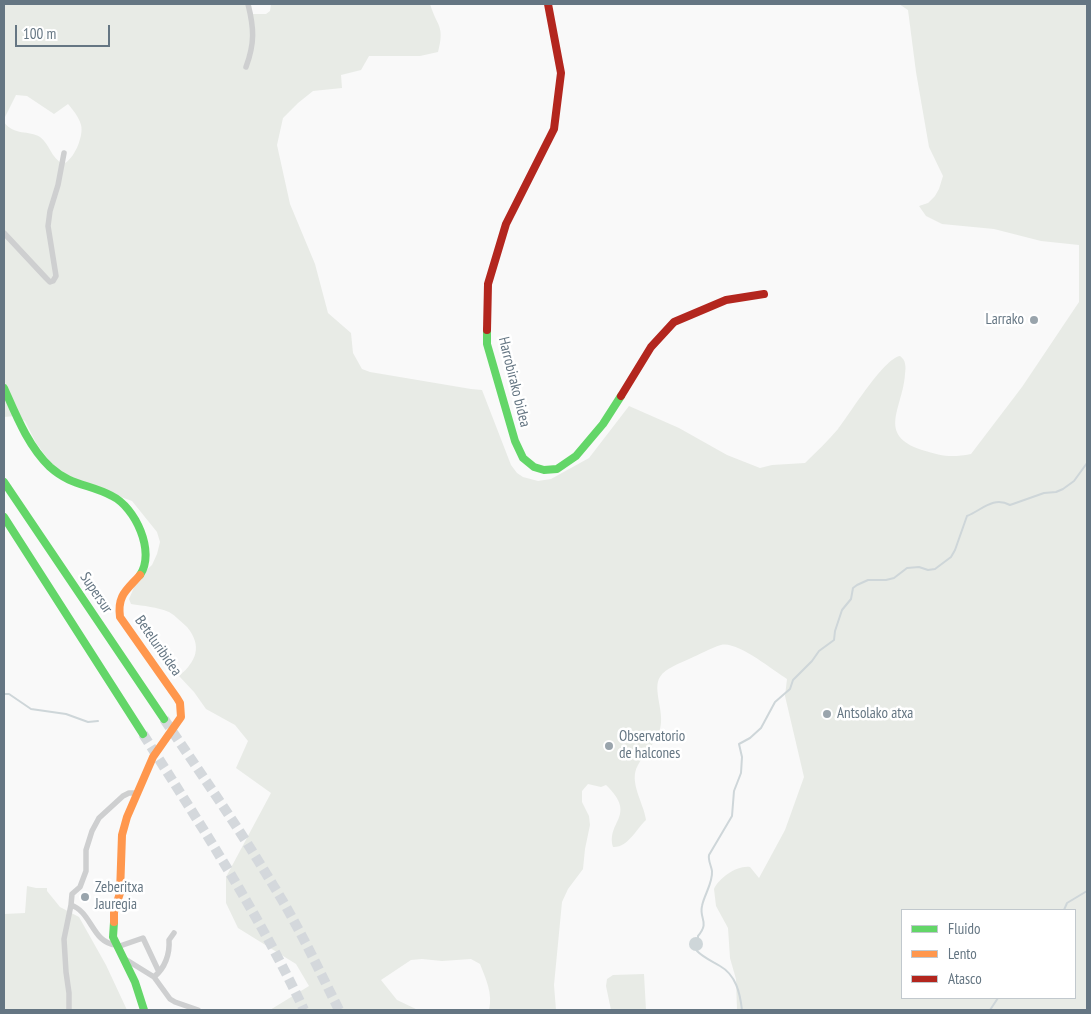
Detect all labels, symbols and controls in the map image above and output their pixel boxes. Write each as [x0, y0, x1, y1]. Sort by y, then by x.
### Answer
scale bar [18, 15, 112, 47]
text: 100 m [23, 24, 56, 43]
place label: Larrako [986, 311, 1024, 329]
marker: Larrako [1028, 314, 1040, 326]
street label: Harrobirako bidea [494, 335, 534, 429]
street label: Supersur [76, 569, 116, 617]
street label: Beteluribidea [131, 612, 185, 680]
place label: Antsolako atxa [837, 705, 913, 723]
marker: Antsolako atxa [821, 708, 833, 720]
place label: Observatorio de halcones [619, 728, 685, 763]
marker: Observatorio de halcones [603, 740, 615, 752]
place label: Zeberitxa Jauregia [95, 879, 143, 914]
marker: Zeberitxa Jauregia [79, 891, 91, 903]
legend [901, 909, 1076, 999]
text: Fluido [948, 919, 980, 938]
text: Lento [948, 944, 977, 963]
text: Atasco [948, 969, 982, 988]

